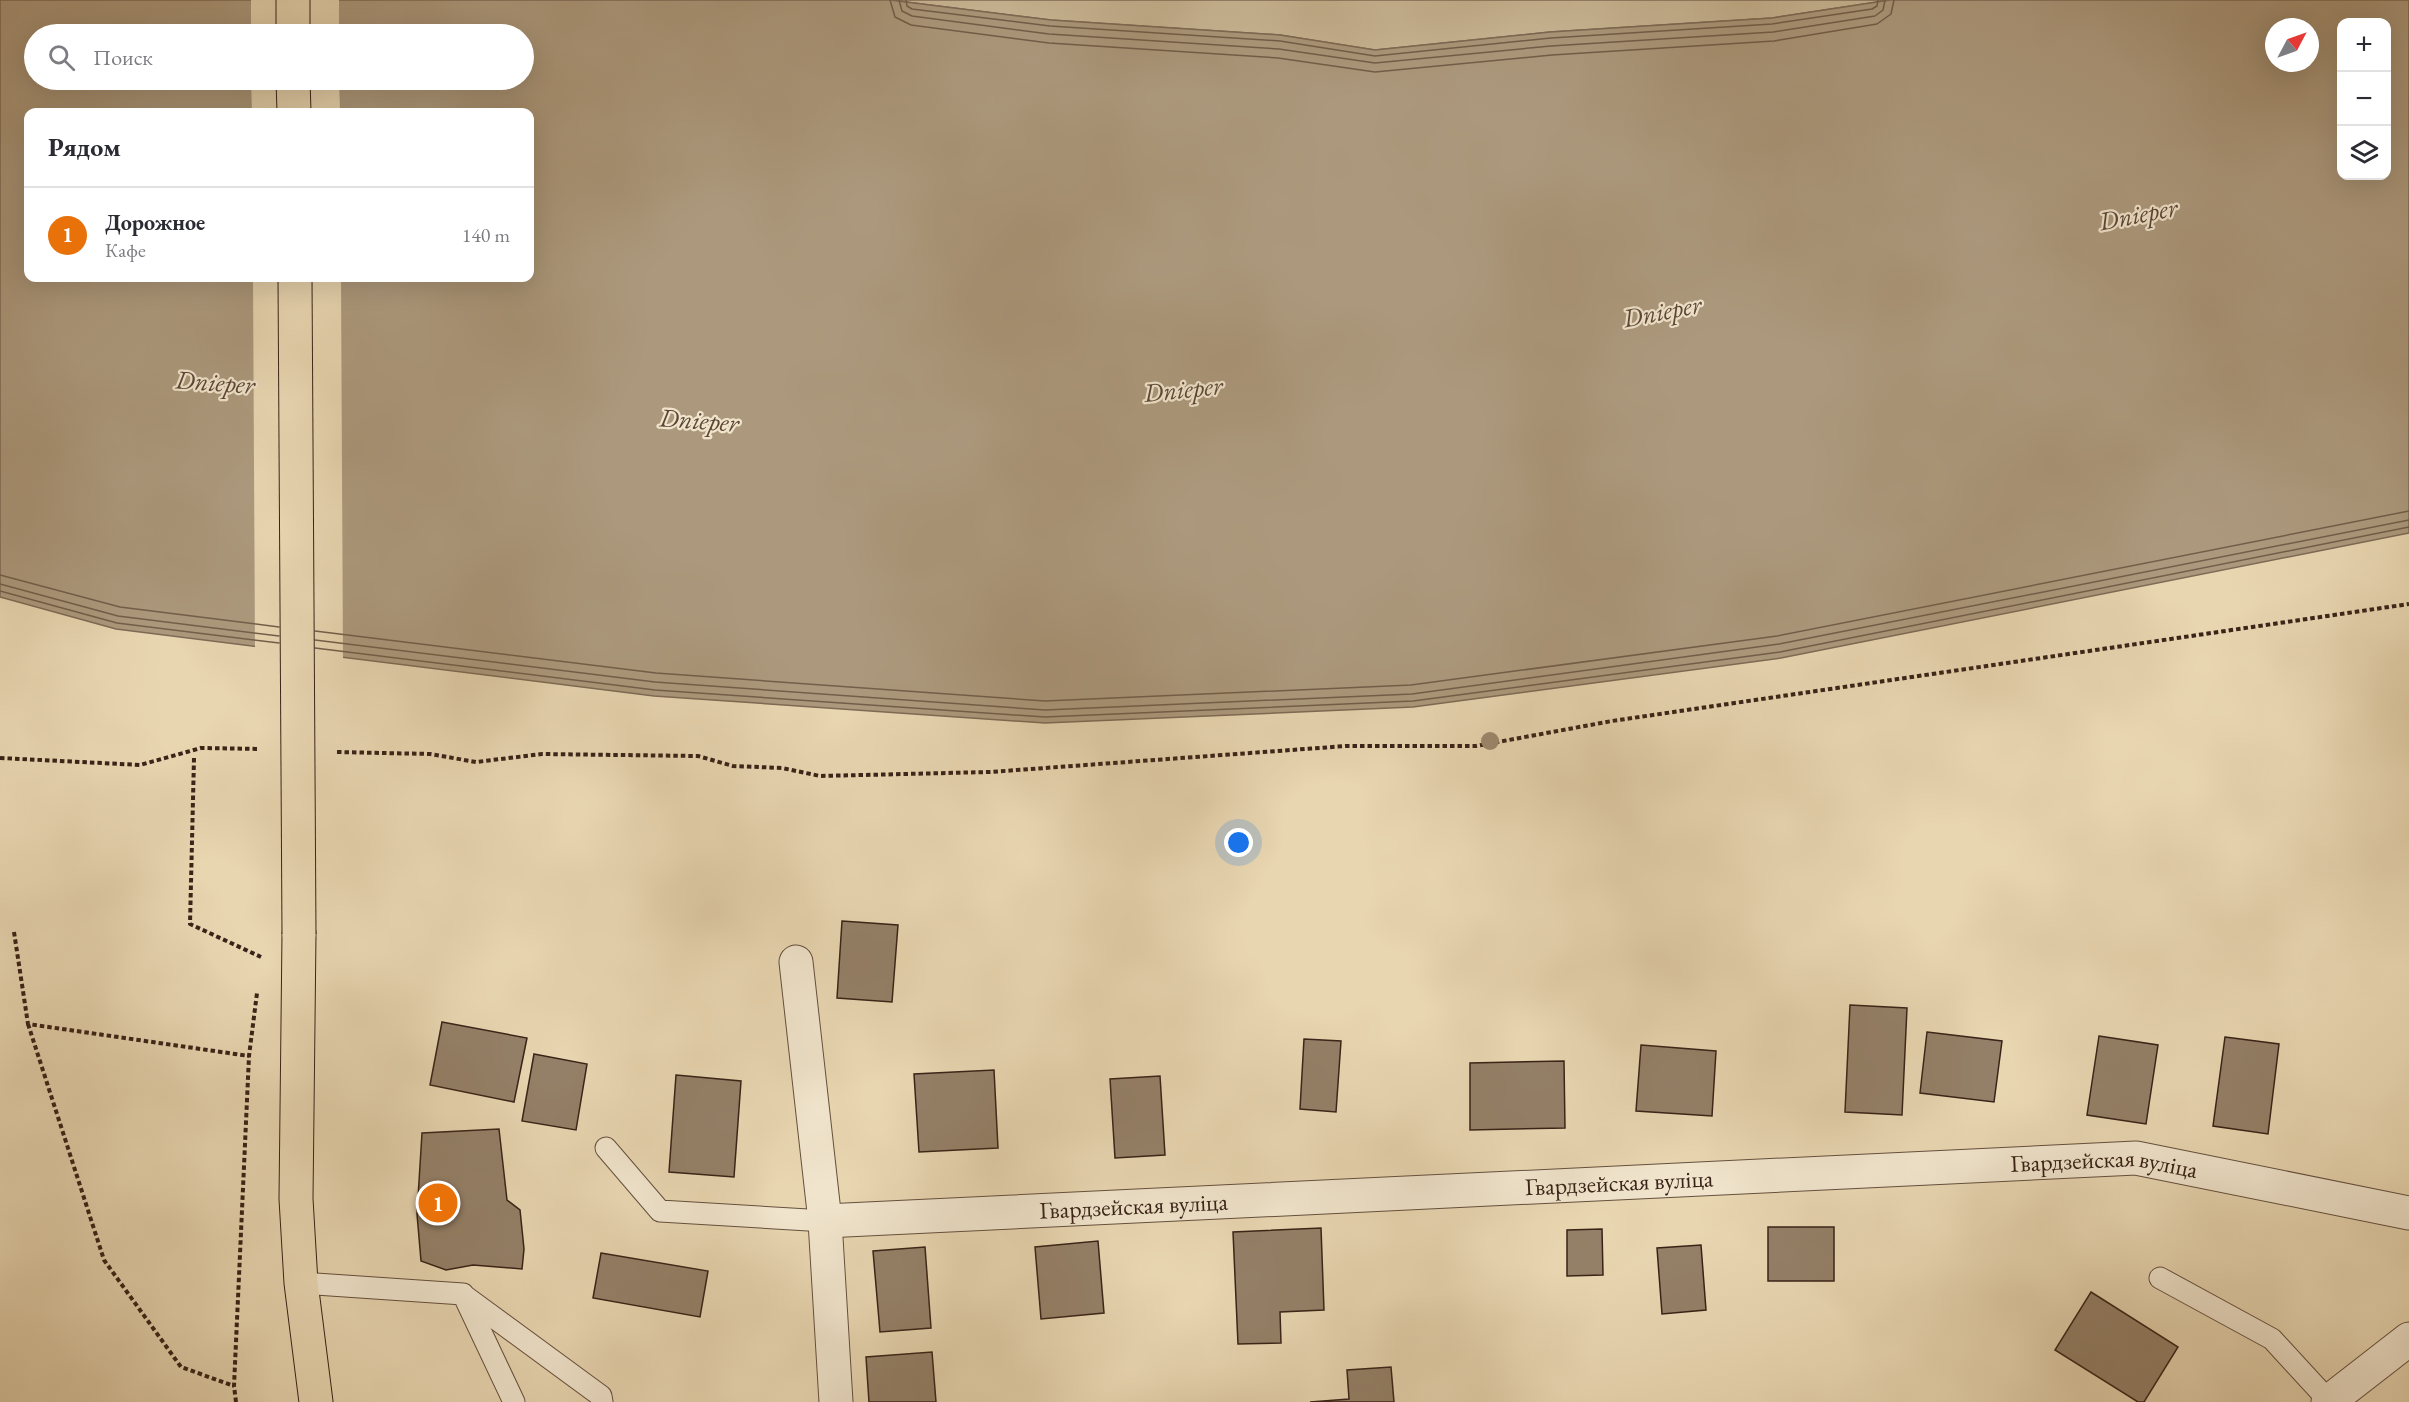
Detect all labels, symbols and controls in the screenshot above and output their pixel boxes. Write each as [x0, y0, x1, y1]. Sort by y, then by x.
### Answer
north arrow [2265, 18, 2319, 72]
map controls [2337, 18, 2391, 180]
button: + [2337, 18, 2391, 72]
search box [24, 24, 534, 90]
icon: search [45, 41, 78, 74]
text: Поиск [93, 43, 153, 72]
button: − [2337, 72, 2391, 126]
button: layers [2337, 126, 2391, 180]
text: Рядом [48, 130, 121, 164]
water label: Dnieper [2095, 190, 2181, 238]
text: Дорожное [105, 208, 205, 237]
text: 1 [62, 222, 73, 248]
text: 140 m [462, 222, 510, 248]
text: Кафе [105, 237, 146, 263]
water label: Dnieper [1619, 287, 1705, 335]
water label: Dnieper [173, 362, 257, 402]
water label: Dnieper [1141, 368, 1225, 410]
water label: Dnieper [657, 400, 741, 440]
your location [1224, 828, 1253, 857]
street label: Гвардзейская вуліца [2010, 1142, 2201, 1185]
street label: Гвардзейская вуліца [1524, 1162, 1714, 1202]
pin: 1 [418, 1180, 458, 1226]
street label: Гвардзейская вуліца [1039, 1186, 1229, 1226]

